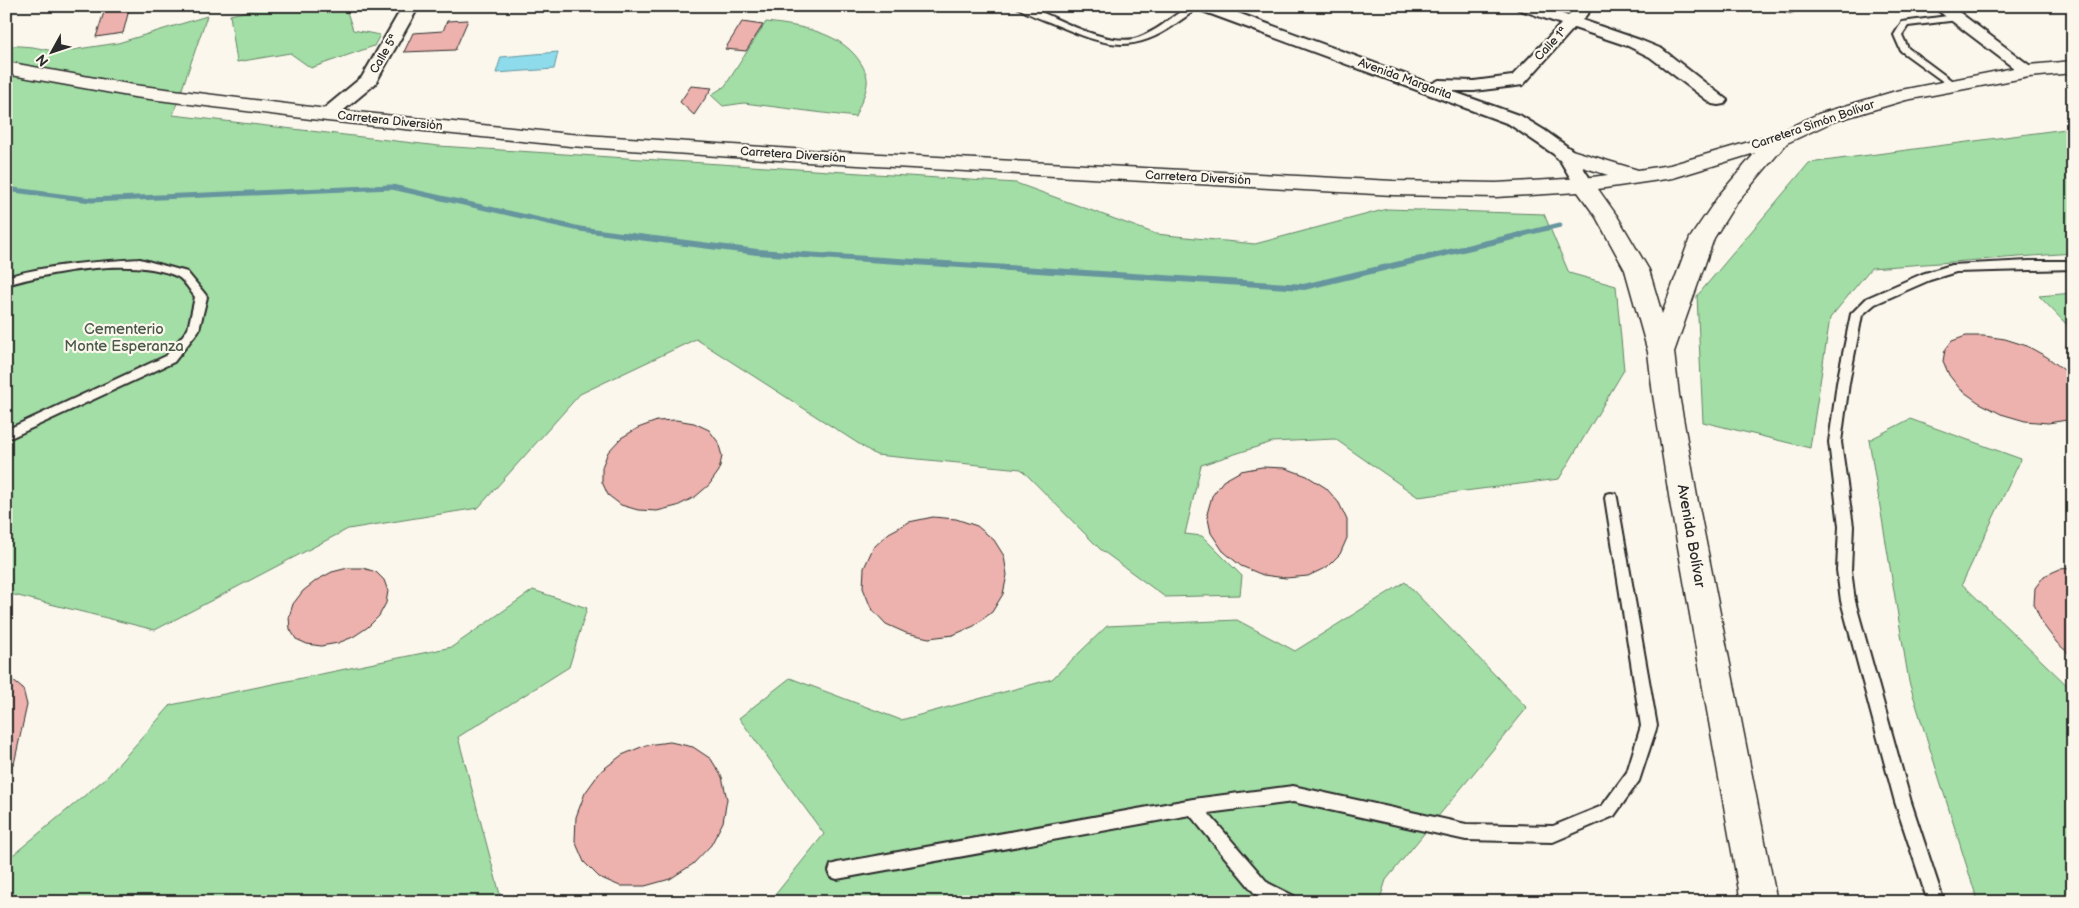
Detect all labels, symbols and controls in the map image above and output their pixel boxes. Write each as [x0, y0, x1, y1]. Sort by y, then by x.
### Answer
street label: Calle 1ª [1532, 24, 1570, 64]
north arrow [28, 28, 78, 78]
street label: Calle 5ª [367, 32, 401, 76]
text: N [33, 51, 52, 70]
street label: Avenida Margarita [1356, 55, 1454, 103]
street label: Carretera Simón Bolívar [1749, 97, 1877, 153]
street label: Carretera Diversión [337, 108, 444, 134]
street label: Carretera Diversión [740, 144, 847, 166]
street label: Carretera Diversión [1145, 168, 1252, 188]
park label: Cementerio Monte Esperanza [64, 320, 184, 356]
street label: Avenida Bolívar [1673, 483, 1710, 590]

